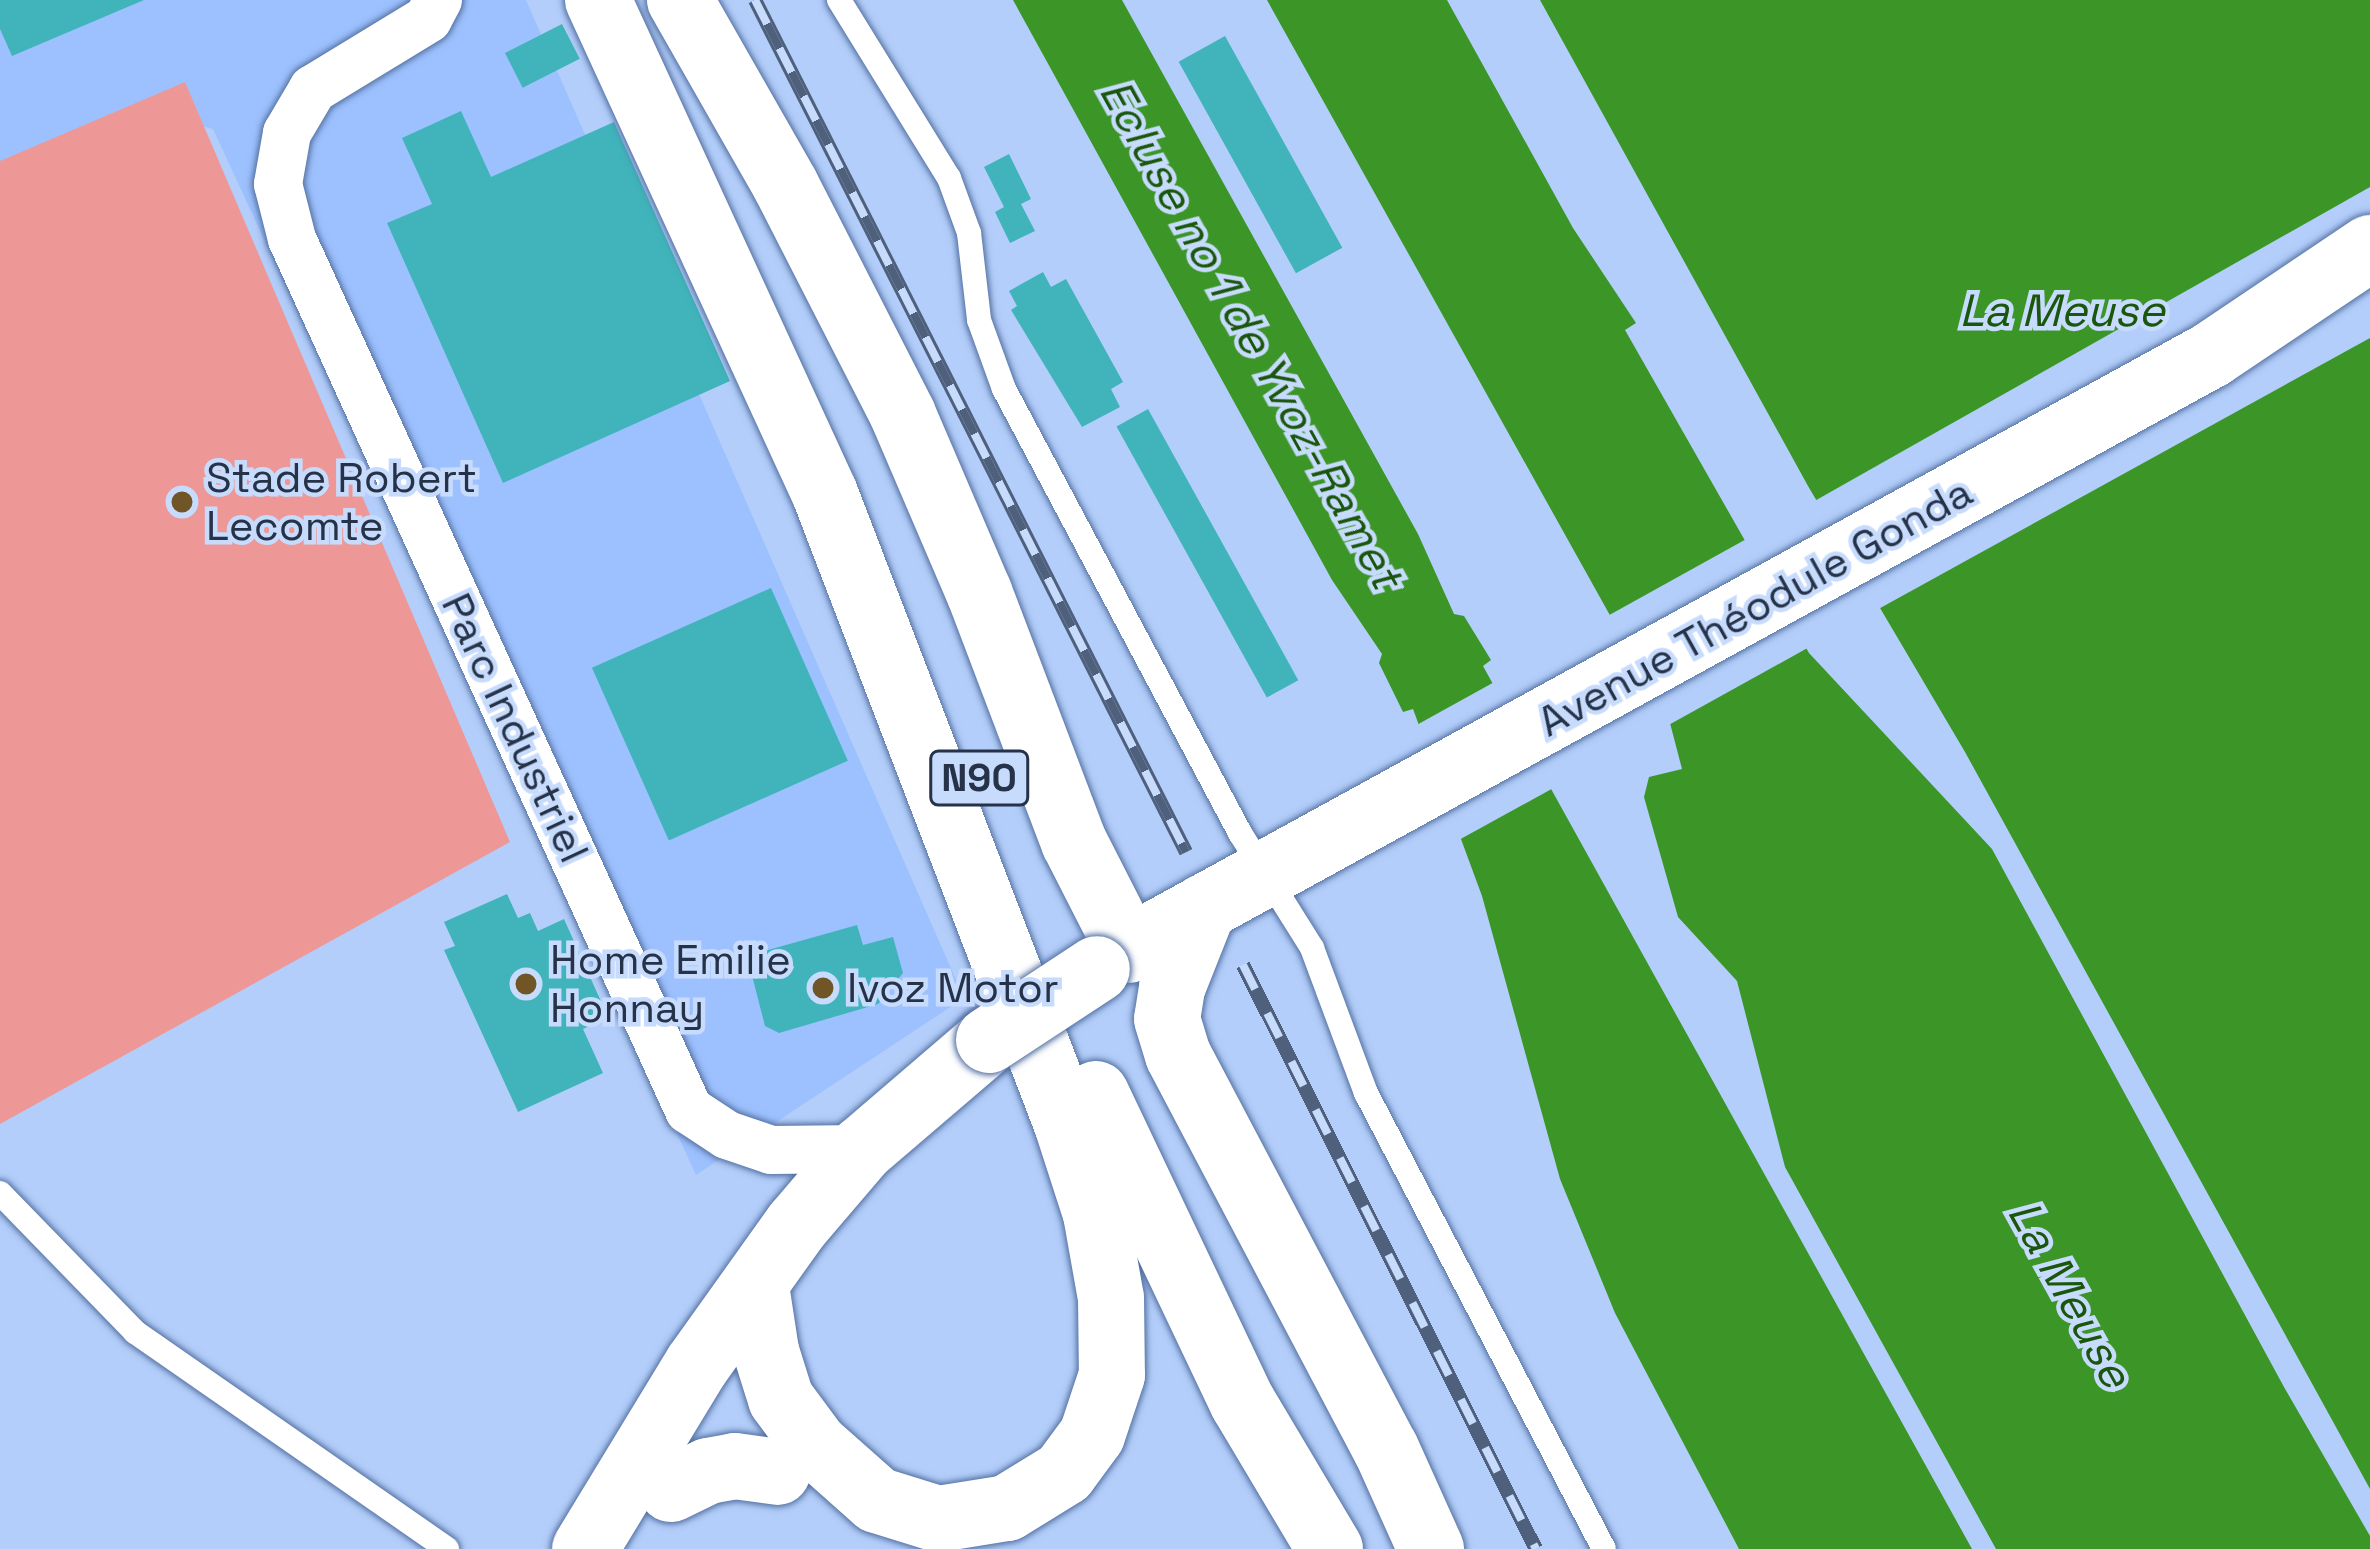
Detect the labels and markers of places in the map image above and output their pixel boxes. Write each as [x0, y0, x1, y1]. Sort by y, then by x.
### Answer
place label: Stade Robert Lecomte [206, 453, 477, 552]
marker: Stade Robert Lecomte [169, 489, 195, 515]
place label: Home Emilie Honnay [550, 935, 791, 1034]
place label: Ivoz Motor [847, 963, 1059, 1013]
marker: Home Emilie Honnay [513, 971, 539, 997]
marker: Ivoz Motor [810, 975, 836, 1001]

